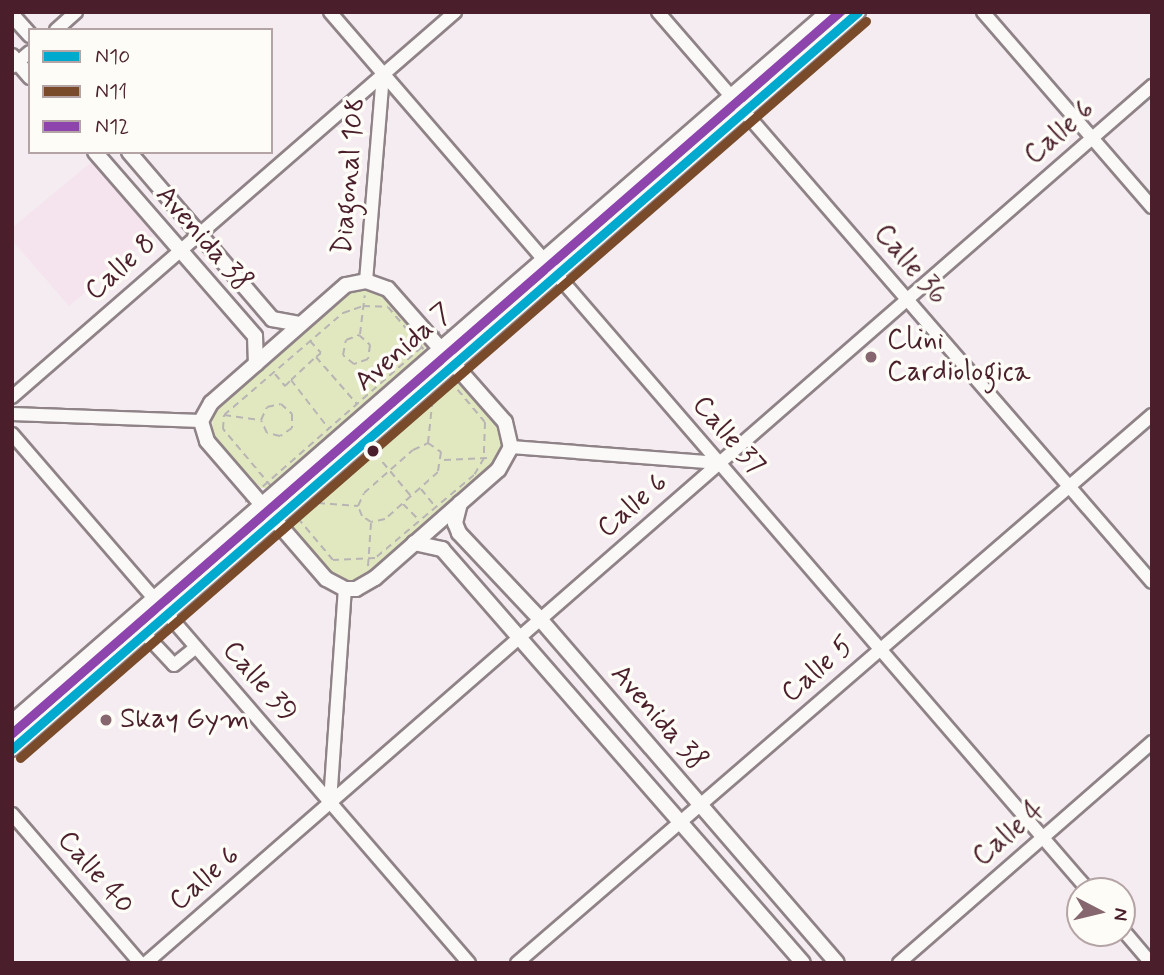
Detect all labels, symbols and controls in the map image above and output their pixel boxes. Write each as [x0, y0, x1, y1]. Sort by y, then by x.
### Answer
legend [28, 28, 273, 154]
text: N10 [95, 43, 130, 71]
text: N11 [95, 78, 127, 106]
street label: Calle 6 [1018, 93, 1102, 173]
street label: Diagonal 108 [326, 96, 374, 256]
text: N12 [95, 113, 129, 141]
street label: Avenida 38 [148, 179, 258, 299]
street label: Calle 36 [866, 218, 954, 312]
street label: Calle 8 [79, 228, 163, 308]
street label: Avenida 7 [348, 296, 460, 400]
place label: Clini Cardiologica [887, 324, 1031, 390]
marker: Clini Cardiologica [861, 347, 881, 367]
street label: Calle 37 [684, 389, 772, 483]
unlabelled marker [366, 444, 380, 458]
street label: Calle 6 [591, 466, 675, 546]
street label: Calle 5 [775, 630, 861, 710]
street label: Calle 39 [214, 634, 304, 730]
street label: Avenida 38 [603, 658, 713, 778]
place label: Skay Gym [120, 703, 249, 737]
marker: Skay Gym [98, 712, 114, 728]
street label: Calle 4 [966, 794, 1052, 874]
street label: Calle 40 [49, 824, 141, 922]
street label: Calle 6 [163, 839, 247, 919]
north arrow [1066, 877, 1136, 947]
text: N [1107, 907, 1134, 922]

